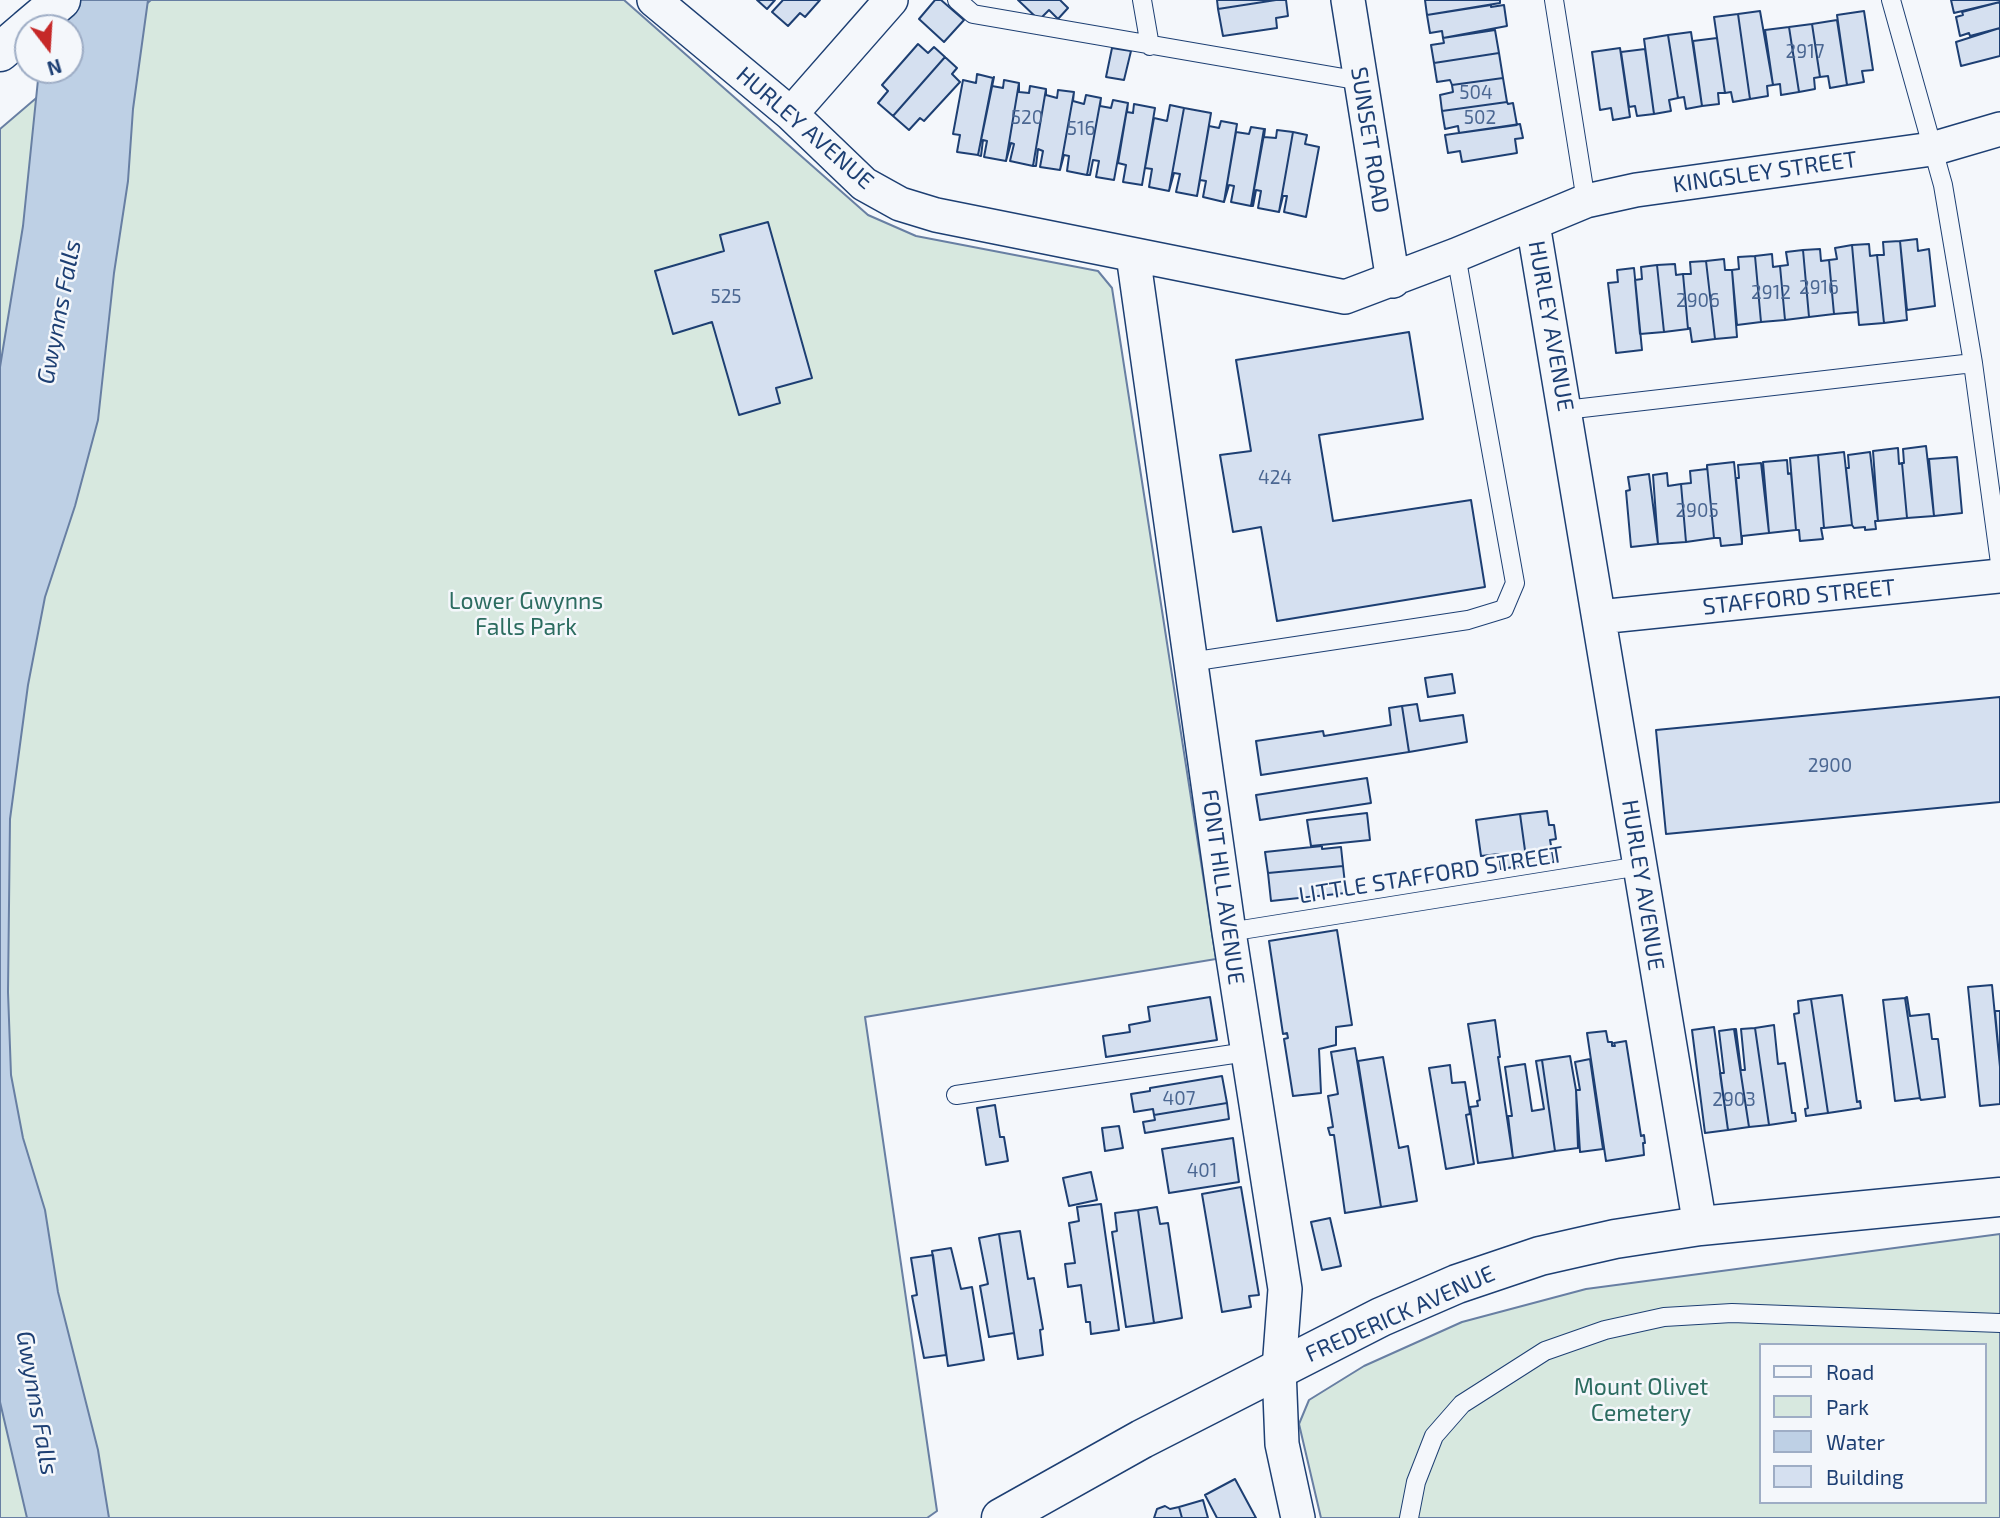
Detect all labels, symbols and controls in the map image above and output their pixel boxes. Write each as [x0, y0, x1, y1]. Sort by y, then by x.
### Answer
north arrow [14, 14, 84, 84]
house number: 2917 [1786, 41, 1824, 63]
text: N [45, 55, 65, 81]
street label: HURLEY AVENUE [731, 61, 879, 195]
street label: SUNSET ROAD [1345, 65, 1395, 215]
house number: 504 [1459, 82, 1493, 104]
house number: 520 [1011, 107, 1043, 129]
house number: 502 [1464, 107, 1496, 129]
house number: 516 [1067, 118, 1095, 140]
street label: KINGSLEY STREET [1671, 145, 1859, 199]
water label: Gwynns Falls [31, 238, 87, 386]
street label: HURLEY AVENUE [1522, 239, 1580, 413]
house number: 2916 [1799, 277, 1839, 299]
house number: 2912 [1751, 282, 1791, 304]
house number: 525 [710, 286, 742, 308]
house number: 2906 [1676, 290, 1720, 312]
house number: 424 [1258, 467, 1292, 489]
house number: 2905 [1675, 500, 1719, 522]
street label: STAFFORD STREET [1701, 573, 1897, 621]
park label: Lower Gwynns Falls Park [449, 587, 603, 641]
house number: 2900 [1808, 755, 1852, 777]
street label: FONT HILL AVENUE [1196, 787, 1250, 987]
street label: HURLEY AVENUE [1616, 798, 1670, 972]
street label: LITTLE STAFFORD STREET [1297, 840, 1565, 910]
house number: 407 [1163, 1088, 1195, 1110]
house number: 2903 [1712, 1089, 1756, 1111]
house number: 401 [1187, 1160, 1217, 1182]
street label: FREDERICK AVENUE [1301, 1260, 1499, 1368]
water label: Gwynns Falls [10, 1329, 64, 1477]
legend [1758, 1343, 1986, 1504]
text: Road [1826, 1359, 1874, 1384]
park label: Mount Olivet Cemetery [1574, 1373, 1708, 1427]
text: Park [1826, 1394, 1869, 1419]
text: Water [1826, 1429, 1885, 1454]
text: Building [1826, 1464, 1904, 1489]

